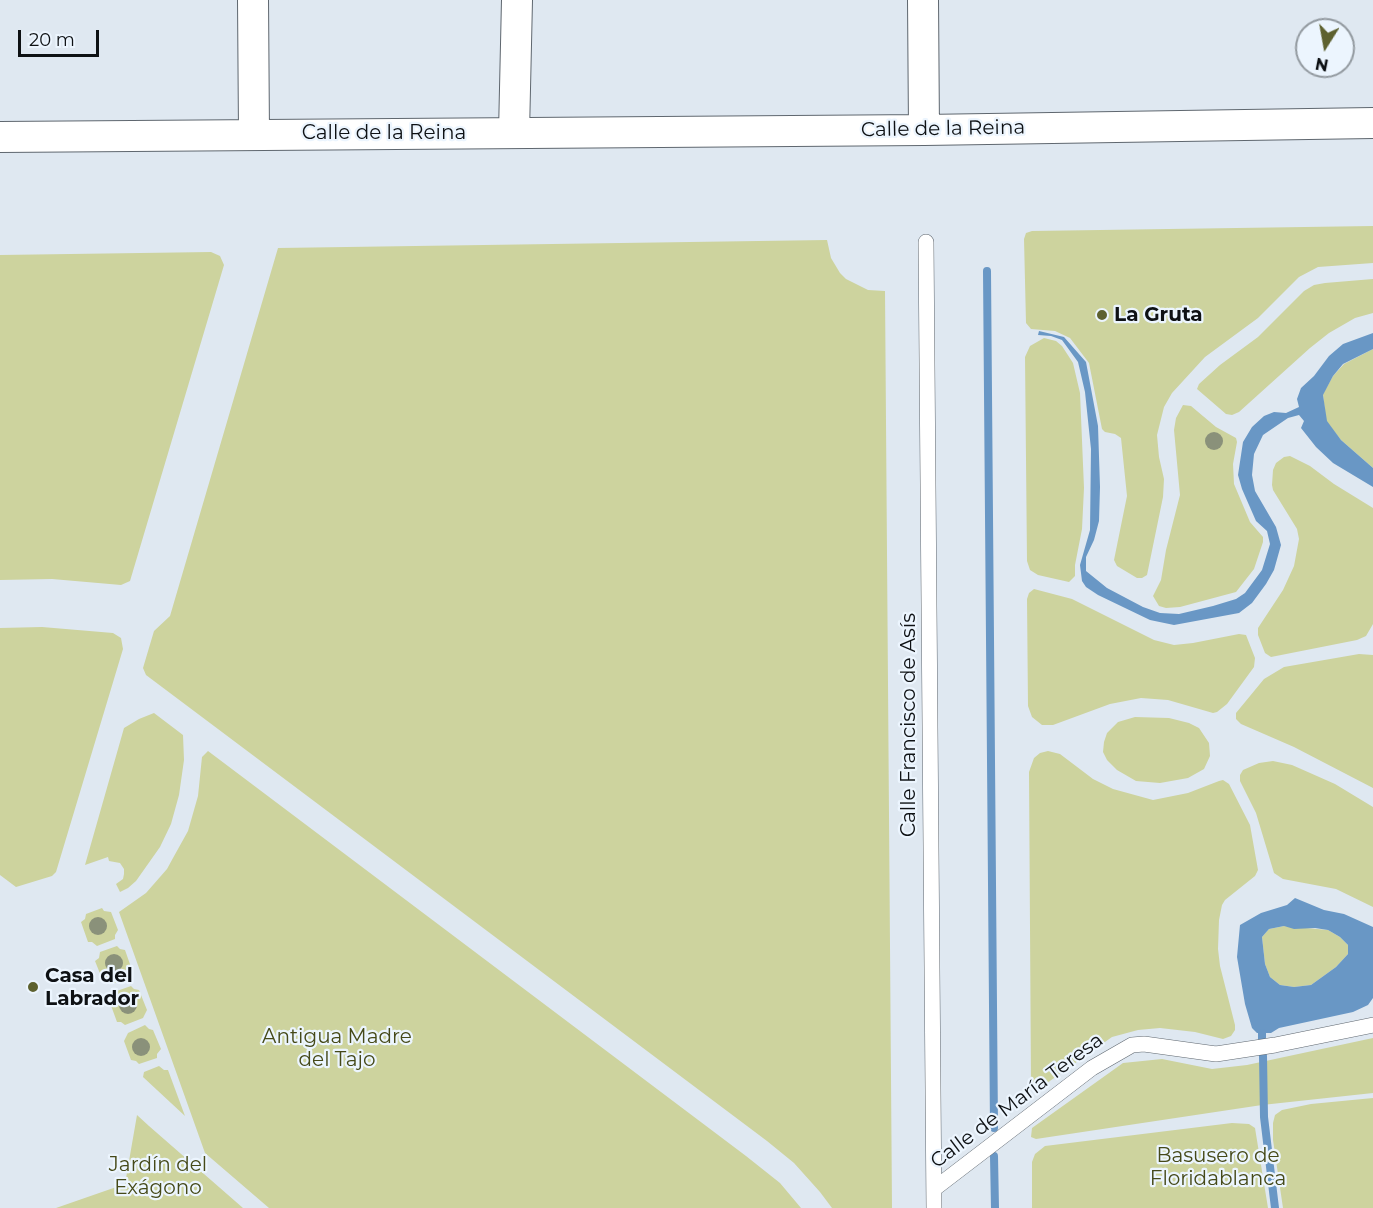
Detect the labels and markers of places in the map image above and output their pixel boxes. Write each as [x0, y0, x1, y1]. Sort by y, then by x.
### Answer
place label: La Gruta [1114, 303, 1203, 327]
marker: La Gruta [1095, 308, 1109, 322]
place label: Casa del Labrador [45, 964, 139, 1011]
marker: Casa del Labrador [26, 980, 40, 994]

